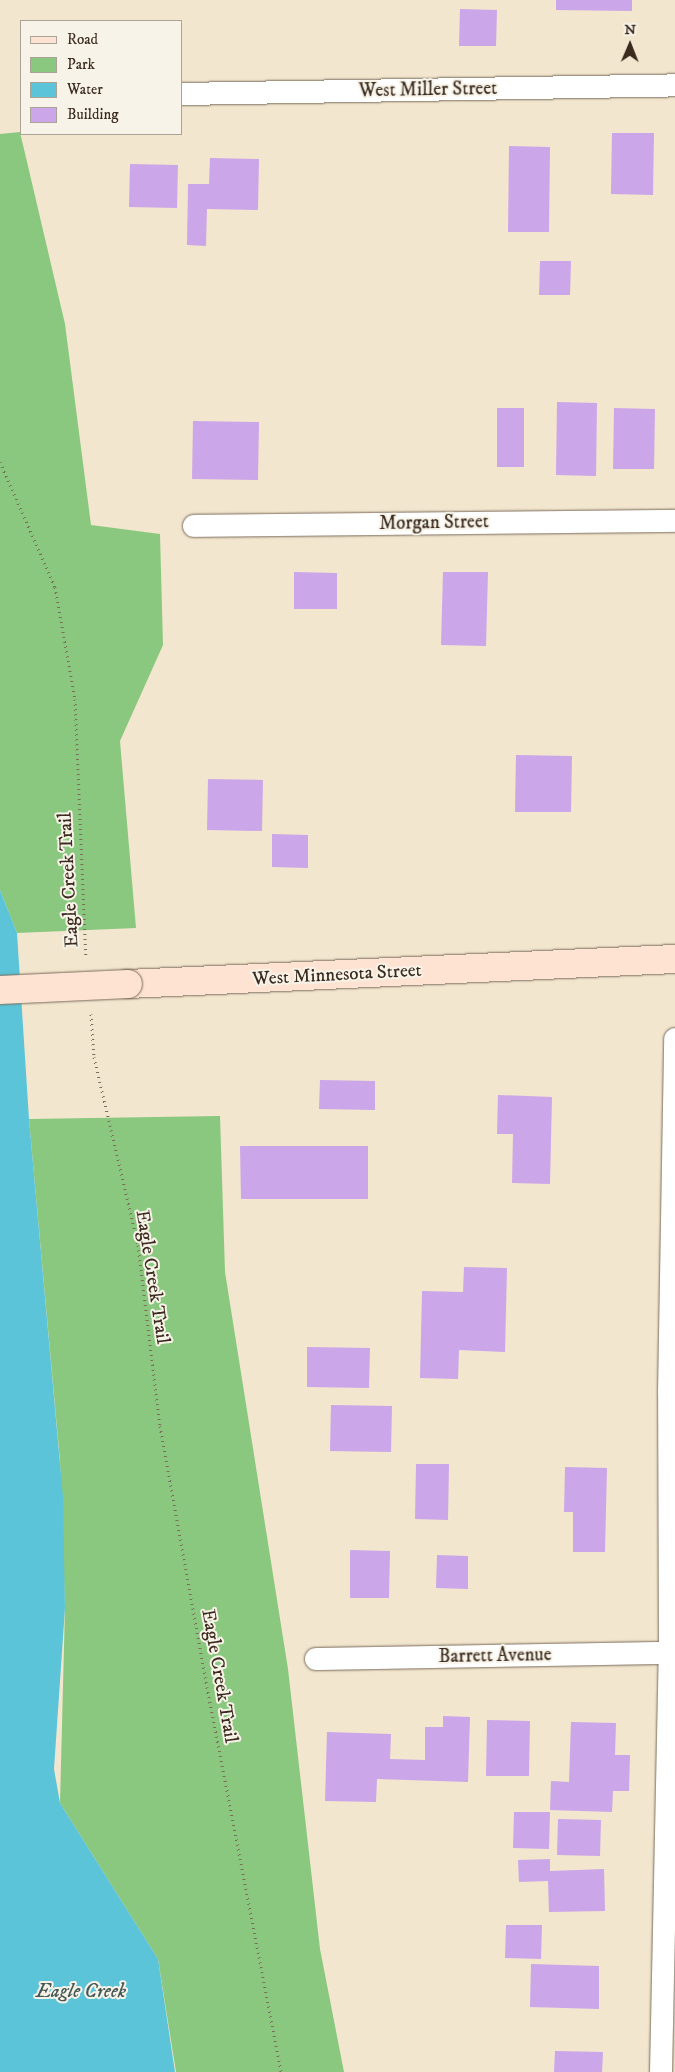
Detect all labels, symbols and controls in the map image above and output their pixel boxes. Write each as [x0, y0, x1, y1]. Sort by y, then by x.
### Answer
legend [20, 20, 182, 135]
north arrow [605, 20, 655, 70]
text: N [624, 21, 636, 39]
text: Road [67, 30, 98, 49]
text: Park [67, 55, 95, 74]
street label: West Miller Street [359, 77, 497, 103]
text: Water [67, 80, 103, 99]
text: Building [67, 105, 119, 124]
street label: Morgan Street [379, 511, 489, 535]
street label: Eagle Creek Trail [54, 812, 84, 948]
street label: West Minnesota Street [252, 959, 422, 991]
street label: Eagle Creek Trail [130, 1208, 174, 1346]
street label: Eagle Creek Trail [196, 1607, 242, 1745]
street label: Barrett Avenue [438, 1644, 552, 1668]
water label: Eagle Creek [36, 1979, 126, 2003]

